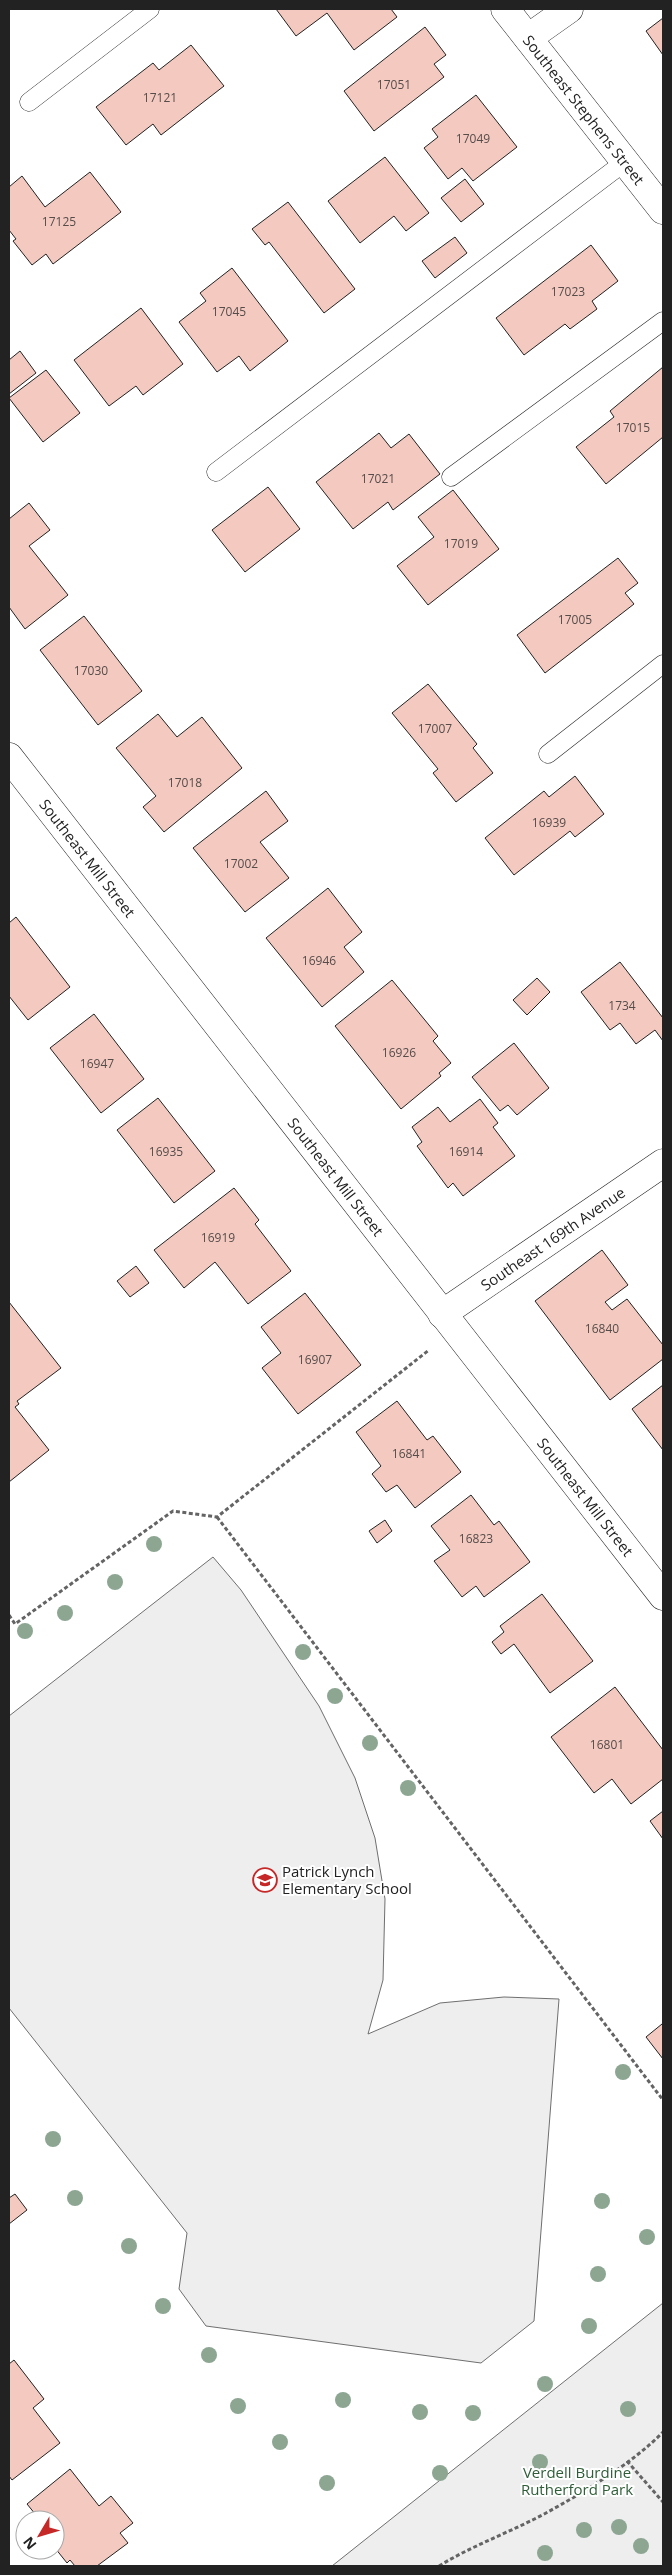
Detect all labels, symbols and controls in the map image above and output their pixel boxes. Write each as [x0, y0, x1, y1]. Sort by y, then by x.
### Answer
street label: Southeast Stephens Street [519, 31, 649, 189]
house number: 17051 [377, 76, 411, 93]
house number: 17121 [143, 89, 177, 106]
house number: 17049 [456, 130, 490, 147]
house number: 17125 [42, 213, 76, 230]
house number: 17023 [551, 283, 585, 300]
house number: 17045 [212, 303, 246, 320]
house number: 17015 [616, 419, 650, 436]
house number: 17021 [361, 470, 395, 487]
house number: 17019 [444, 535, 478, 552]
house number: 17005 [558, 611, 592, 628]
house number: 17030 [74, 662, 108, 679]
house number: 17007 [418, 720, 452, 737]
house number: 17018 [168, 774, 202, 791]
street label: Southeast Mill Street [35, 795, 140, 921]
house number: 16939 [532, 814, 566, 831]
house number: 17002 [224, 855, 258, 872]
house number: 16946 [302, 952, 336, 969]
house number: 1734 [608, 997, 636, 1014]
house number: 16926 [382, 1044, 416, 1061]
house number: 16947 [80, 1055, 114, 1072]
street label: Southeast Mill Street [284, 1113, 389, 1240]
house number: 16935 [149, 1143, 183, 1160]
house number: 16914 [449, 1143, 483, 1160]
street label: Southeast 169th Avenue [477, 1182, 629, 1295]
house number: 16919 [201, 1229, 235, 1246]
house number: 16840 [585, 1320, 619, 1337]
house number: 16907 [298, 1351, 332, 1368]
street label: Southeast Mill Street [533, 1433, 638, 1560]
house number: 16841 [392, 1445, 426, 1462]
house number: 16823 [459, 1530, 493, 1547]
house number: 16801 [590, 1736, 624, 1753]
place label: Patrick Lynch Elementary School [282, 1861, 412, 1898]
school or university icon: Patrick Lynch Elementary School [252, 1867, 278, 1893]
park label: Verdell Burdine Rutherford Park [521, 2462, 633, 2499]
north arrow [15, 2510, 65, 2560]
text: N [18, 2533, 40, 2554]

